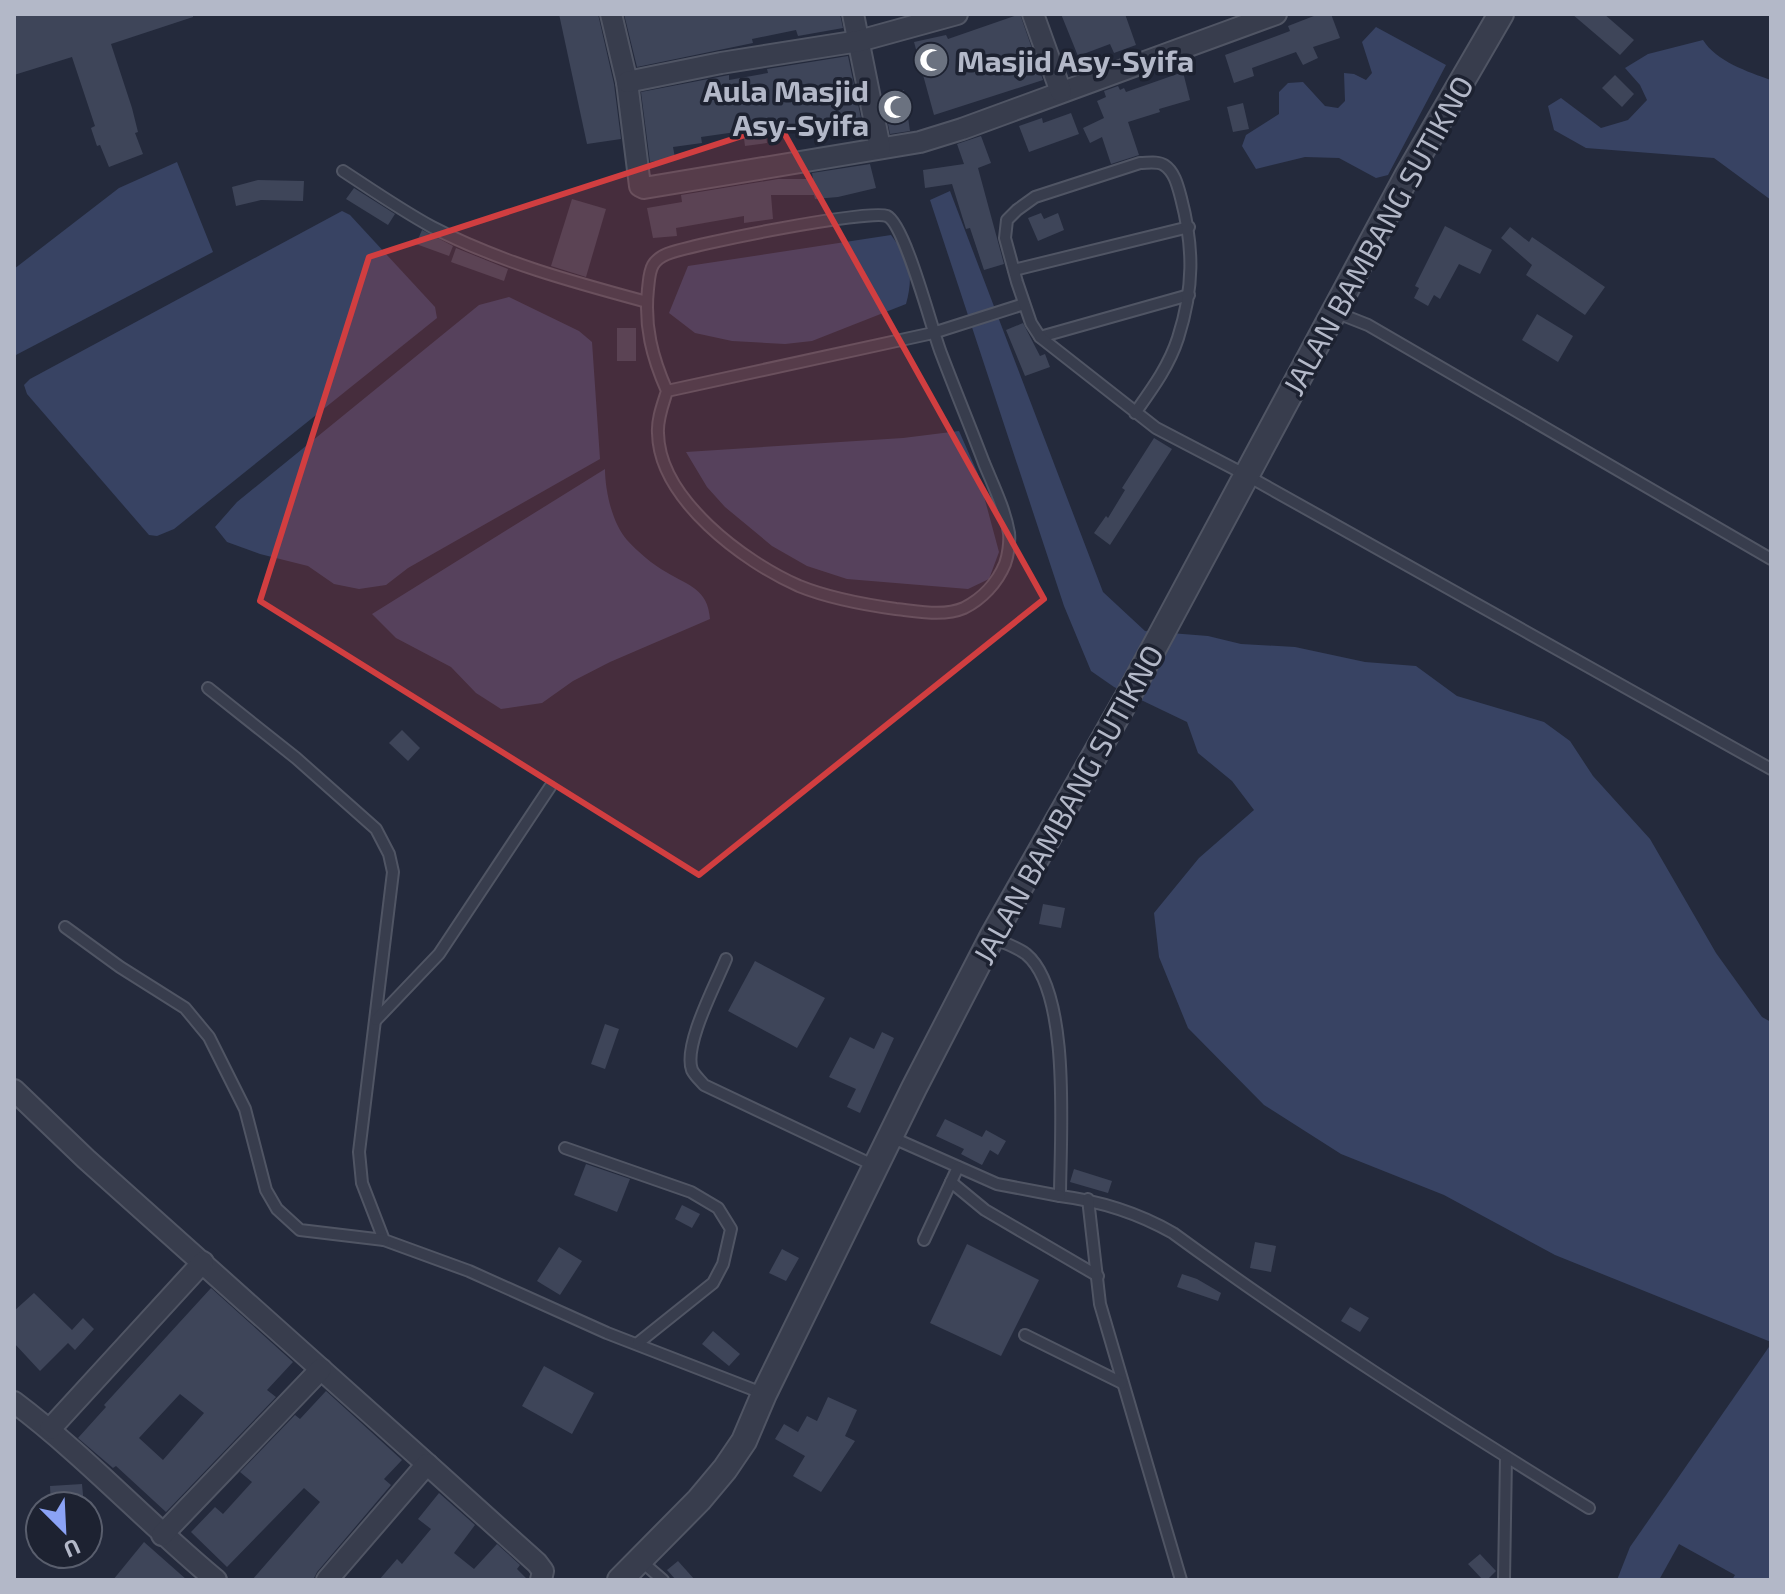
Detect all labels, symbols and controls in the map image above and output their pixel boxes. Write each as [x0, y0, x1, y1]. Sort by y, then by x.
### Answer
mosque icon: Masjid Asy-Syifa [912, 41, 950, 79]
place label: Masjid Asy-Syifa [957, 42, 1194, 79]
street label: JALAN BAMBANG SUTIKNO [1274, 69, 1480, 401]
place label: Aula Masjid Asy-Syifa [703, 72, 869, 143]
mosque icon: Aula Masjid Asy-Syifa [876, 88, 914, 126]
street label: JALAN BAMBANG SUTIKNO [964, 638, 1170, 970]
north arrow [24, 1490, 104, 1570]
text: U [60, 1534, 85, 1564]

